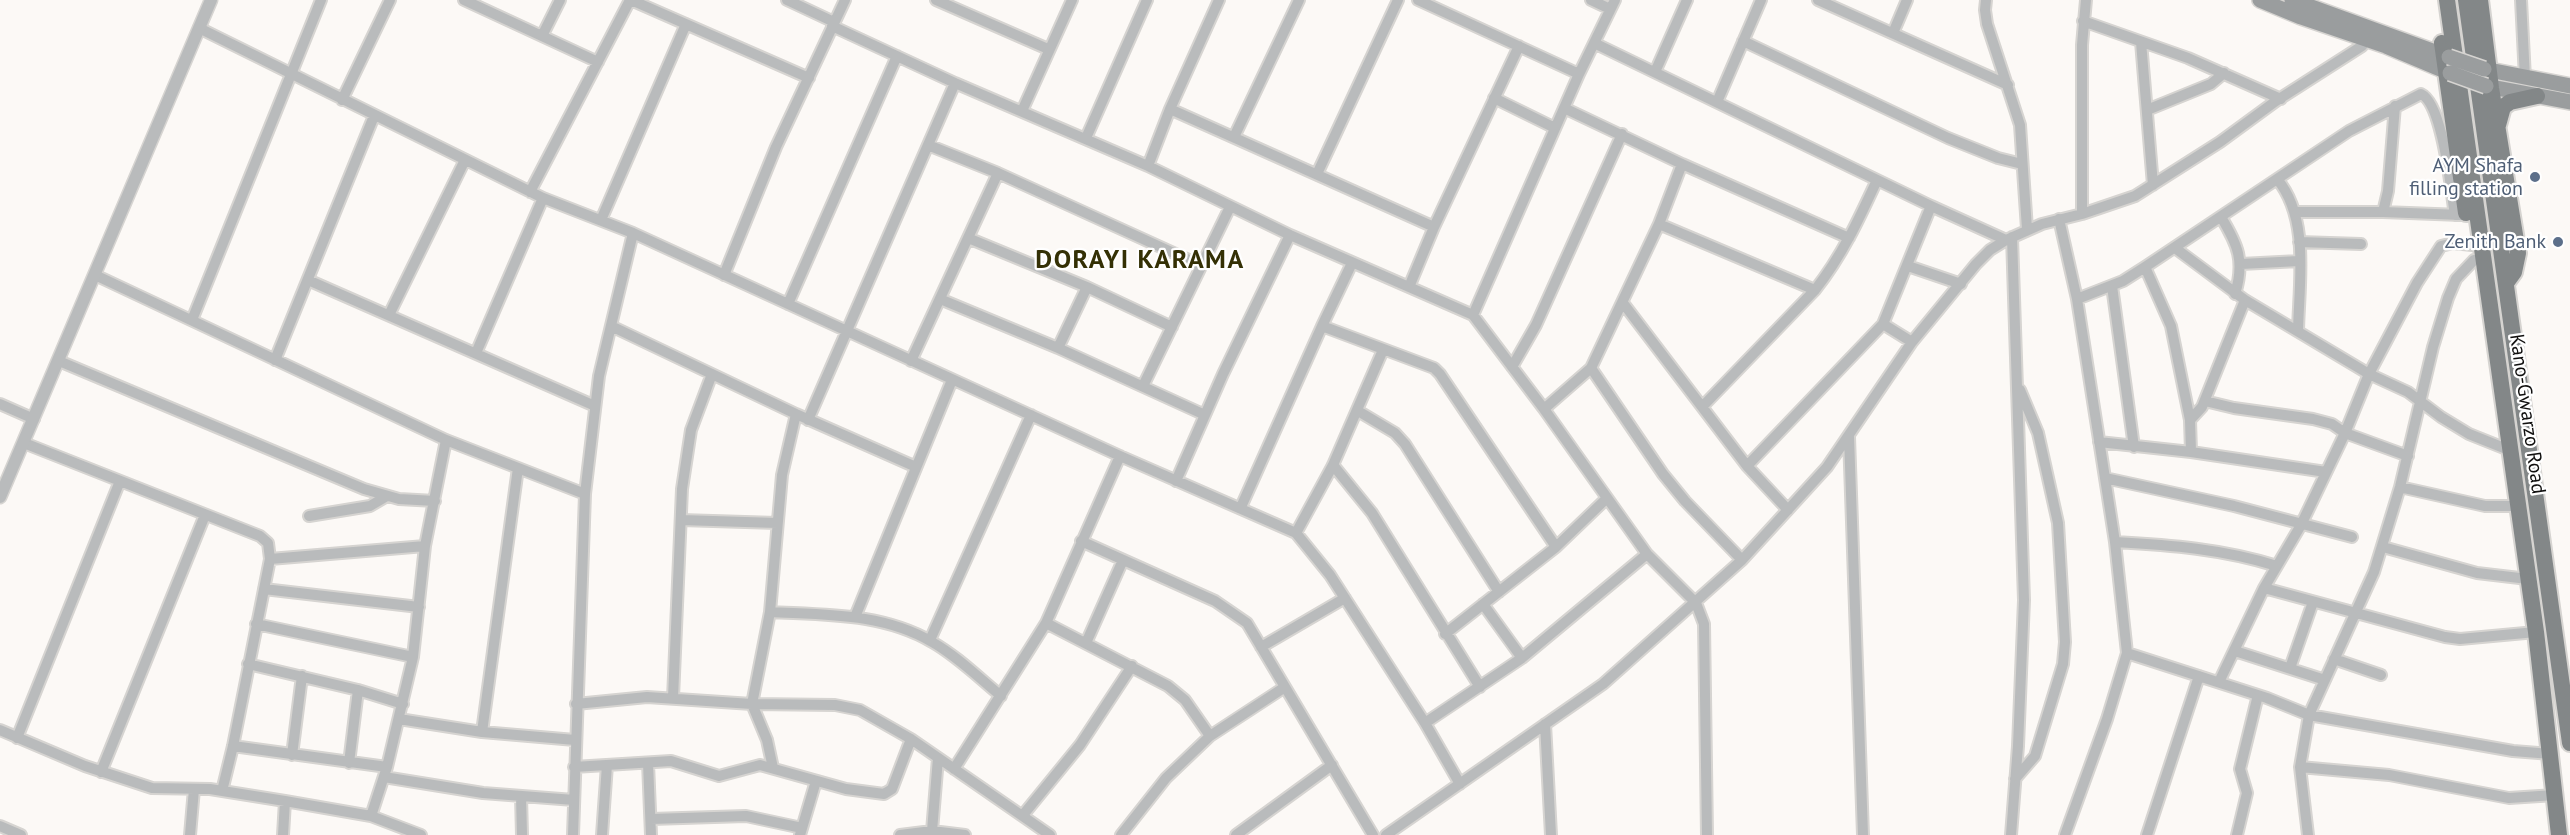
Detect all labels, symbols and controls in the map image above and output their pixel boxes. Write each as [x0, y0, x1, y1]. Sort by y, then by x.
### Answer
place label: AYM Shafa filling station [2409, 154, 2523, 201]
marker: AYM Shafa filling station [2528, 170, 2542, 184]
place label: Zenith Bank [2444, 230, 2546, 254]
marker: Zenith Bank [2551, 235, 2565, 249]
district label: DORAYI KARAMA [1035, 245, 1245, 277]
street label: Kano-Gwarzo Road [2504, 333, 2550, 495]

